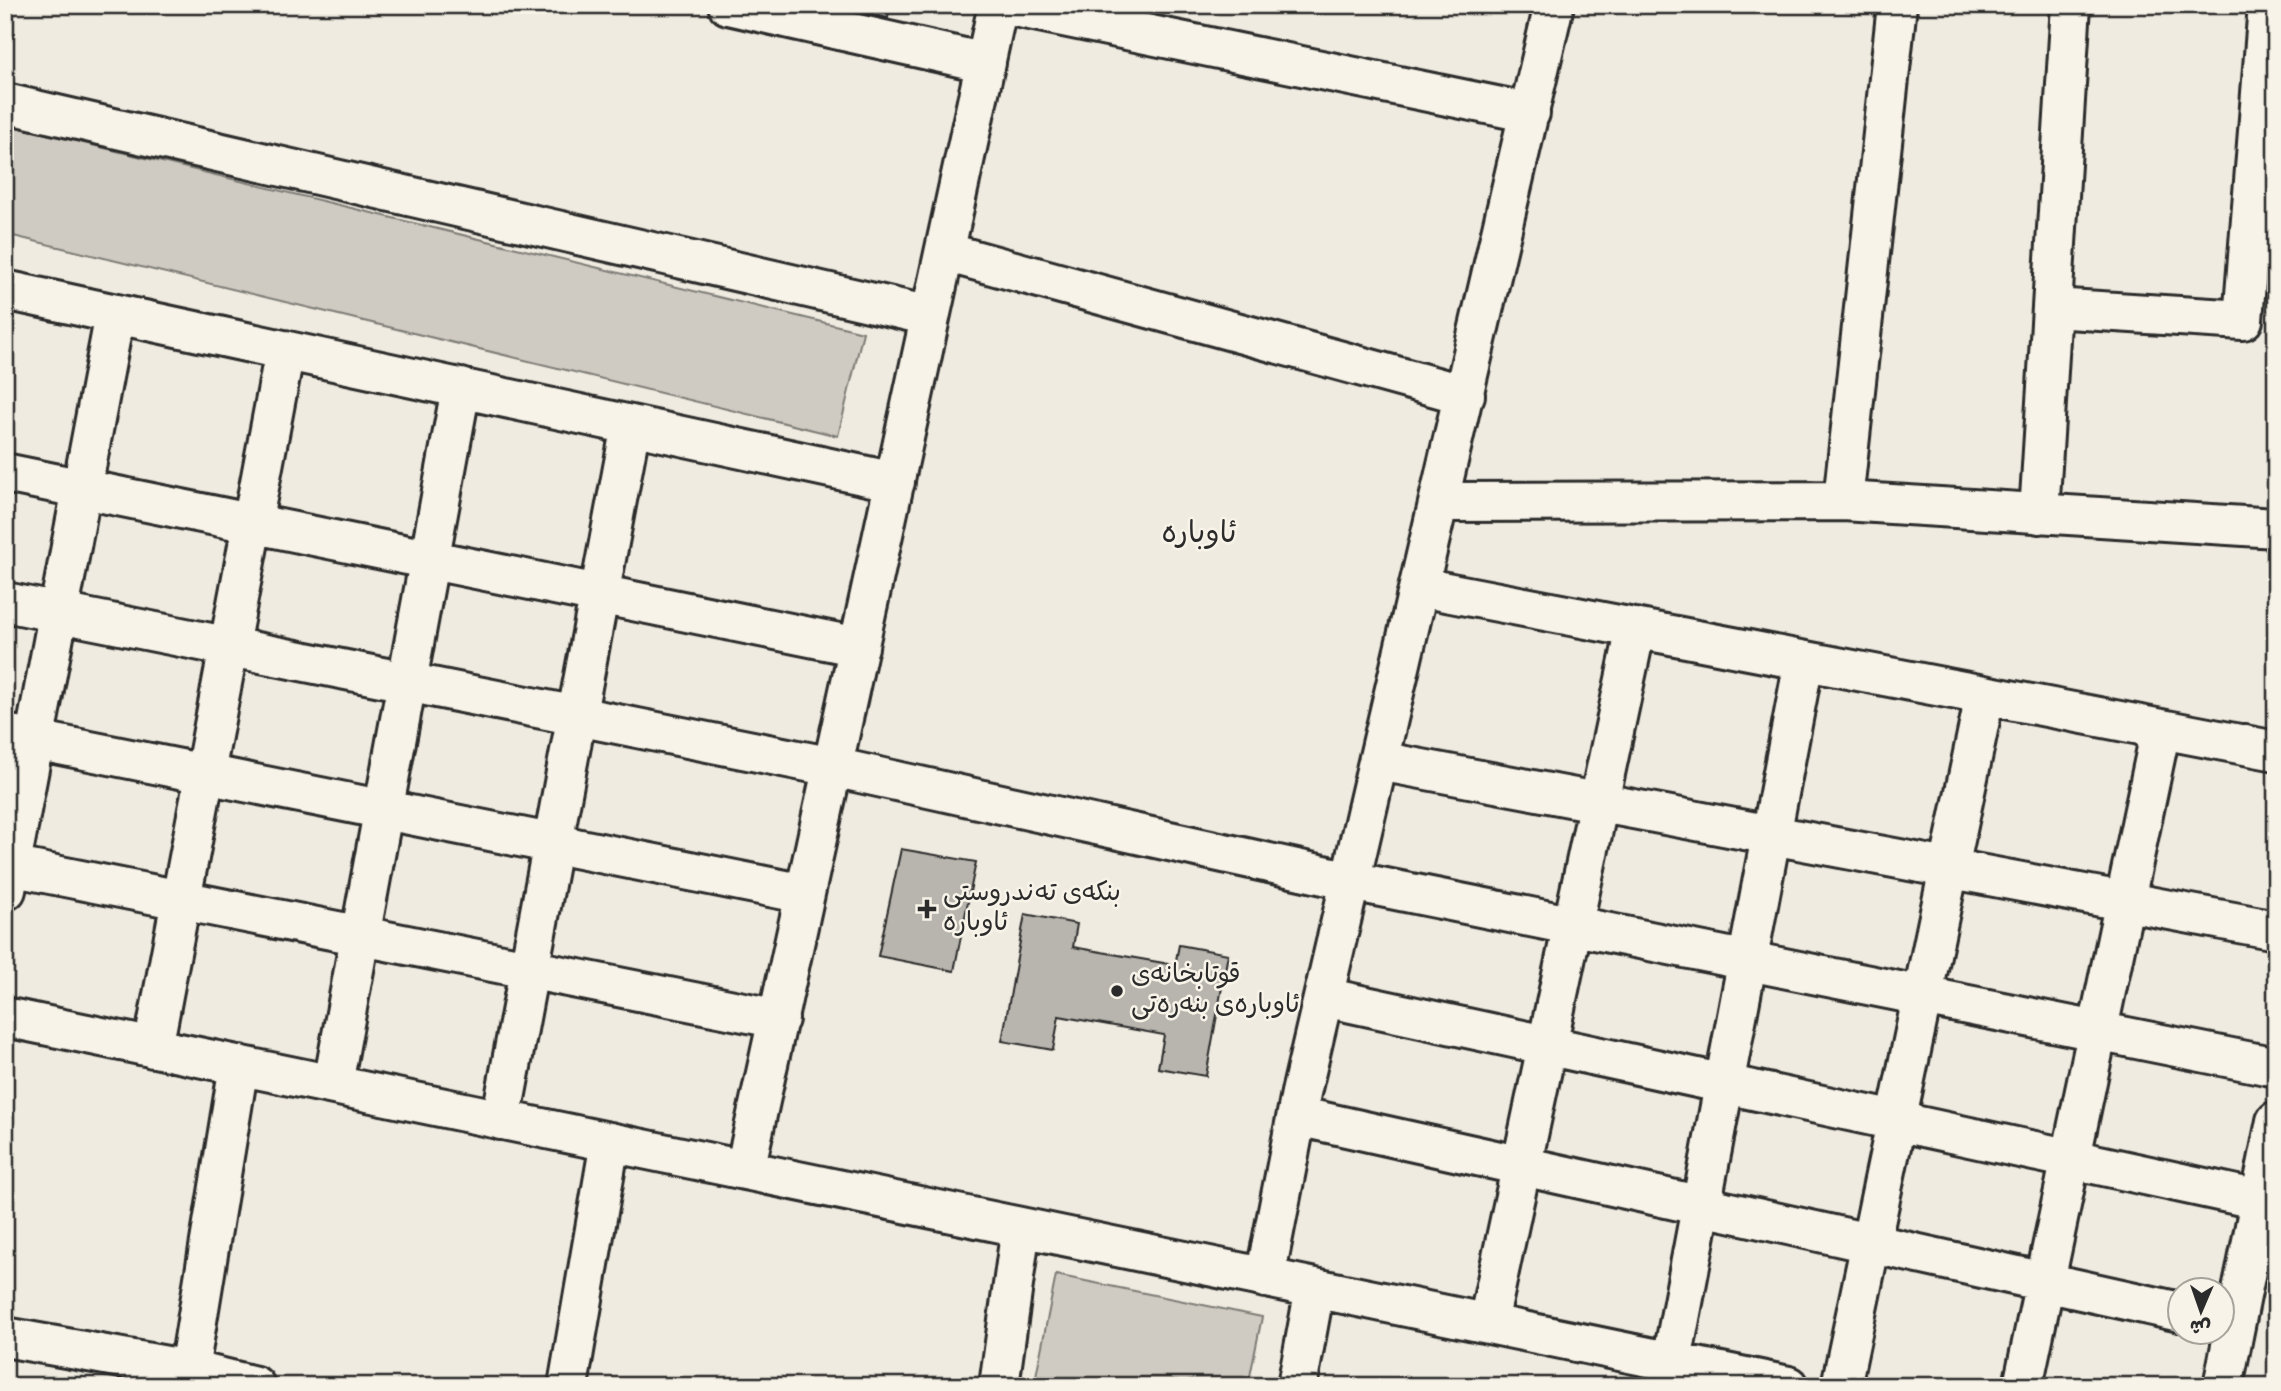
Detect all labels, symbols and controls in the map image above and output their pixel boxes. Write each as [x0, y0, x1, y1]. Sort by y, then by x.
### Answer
district label: ئاوبارە [1161, 515, 1237, 558]
place label: بنکەی تەندروستی ئاوبارە [943, 876, 1121, 943]
marker: بنکەی تەندروستی ئاوبارە [917, 899, 937, 919]
place label: قوتابخانەی ئاوبارەی بنەرەتی [1131, 958, 1300, 1025]
marker: قوتابخانەی ئاوبارەی بنەرەتی [1109, 983, 1125, 999]
north arrow [2166, 1276, 2236, 1346]
text: ش [2190, 1311, 2211, 1338]

